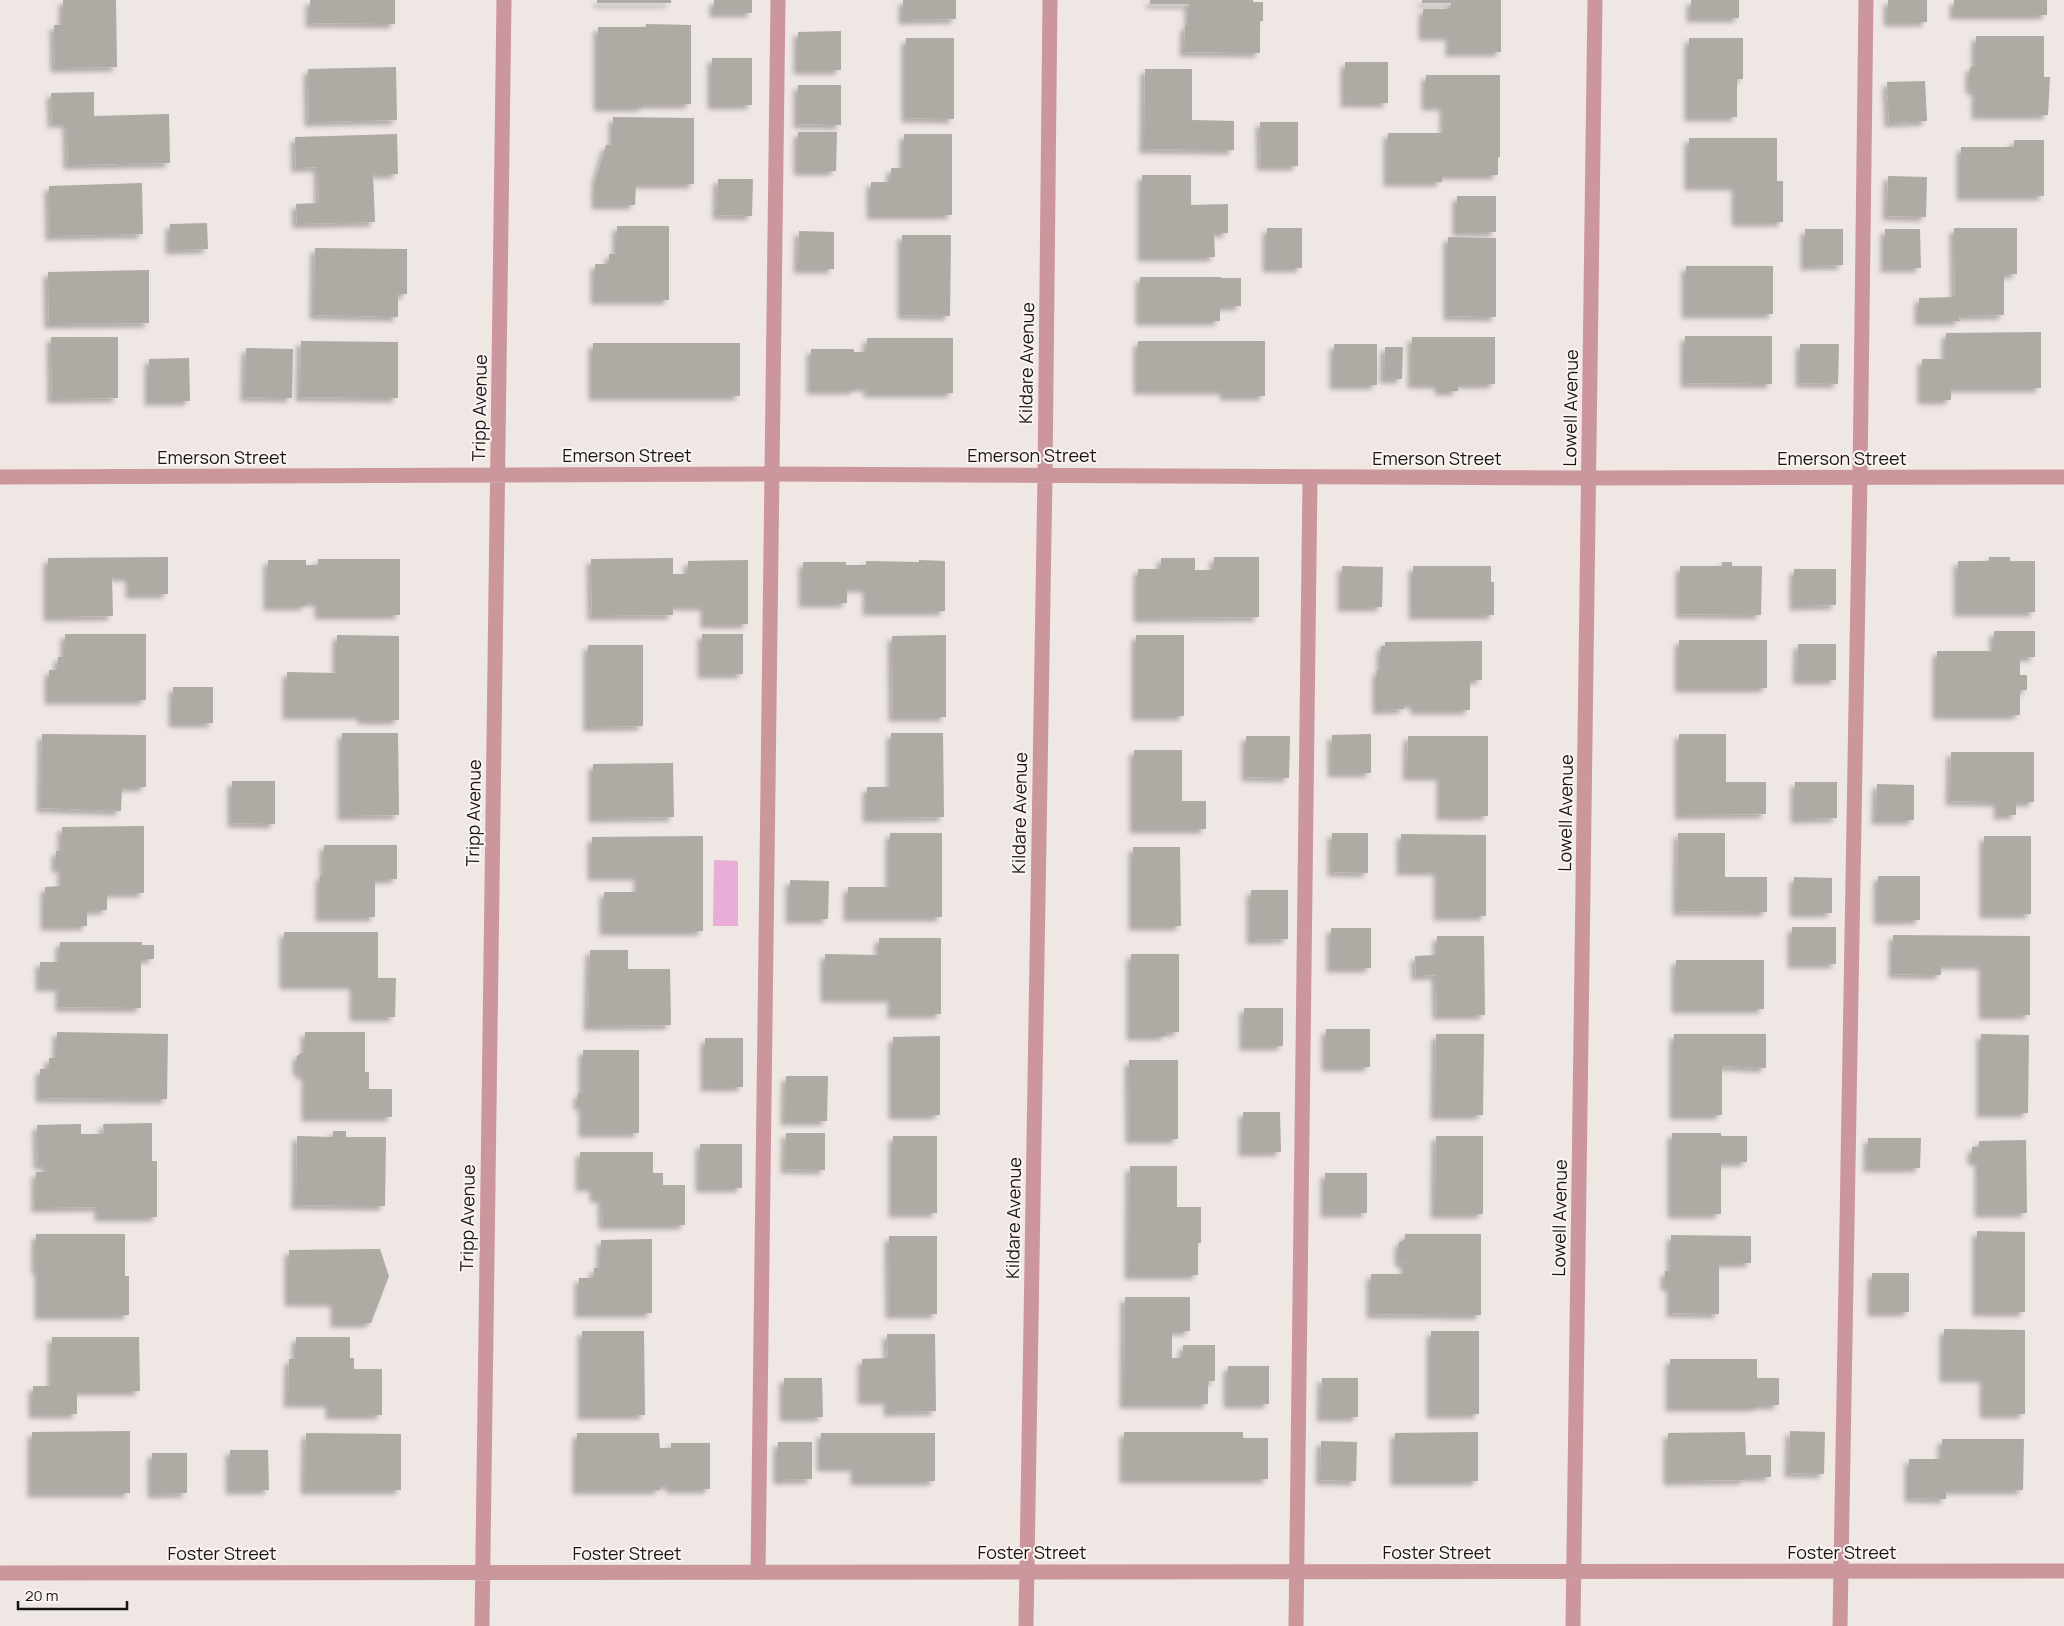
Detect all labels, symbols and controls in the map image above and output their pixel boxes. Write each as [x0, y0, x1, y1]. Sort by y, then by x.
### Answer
street label: Kildare Avenue [1013, 302, 1039, 424]
street label: Lowell Avenue [1557, 349, 1583, 467]
street label: Tripp Avenue [466, 354, 492, 462]
street label: Emerson Street [562, 443, 692, 467]
street label: Emerson Street [967, 443, 1097, 467]
street label: Emerson Street [157, 445, 287, 469]
street label: Emerson Street [1372, 446, 1502, 470]
street label: Emerson Street [1777, 446, 1907, 470]
street label: Kildare Avenue [1006, 752, 1032, 874]
street label: Lowell Avenue [1552, 754, 1578, 872]
street label: Tripp Avenue [460, 759, 486, 867]
street label: Kildare Avenue [1000, 1157, 1026, 1279]
street label: Lowell Avenue [1546, 1159, 1572, 1277]
street label: Tripp Avenue [454, 1164, 480, 1272]
street label: Foster Street [977, 1540, 1087, 1564]
street label: Foster Street [1382, 1540, 1492, 1564]
street label: Foster Street [1787, 1540, 1897, 1564]
street label: Foster Street [167, 1541, 277, 1565]
street label: Foster Street [572, 1541, 682, 1565]
scale bar [18, 1578, 126, 1610]
text: 20 m [25, 1585, 58, 1606]

